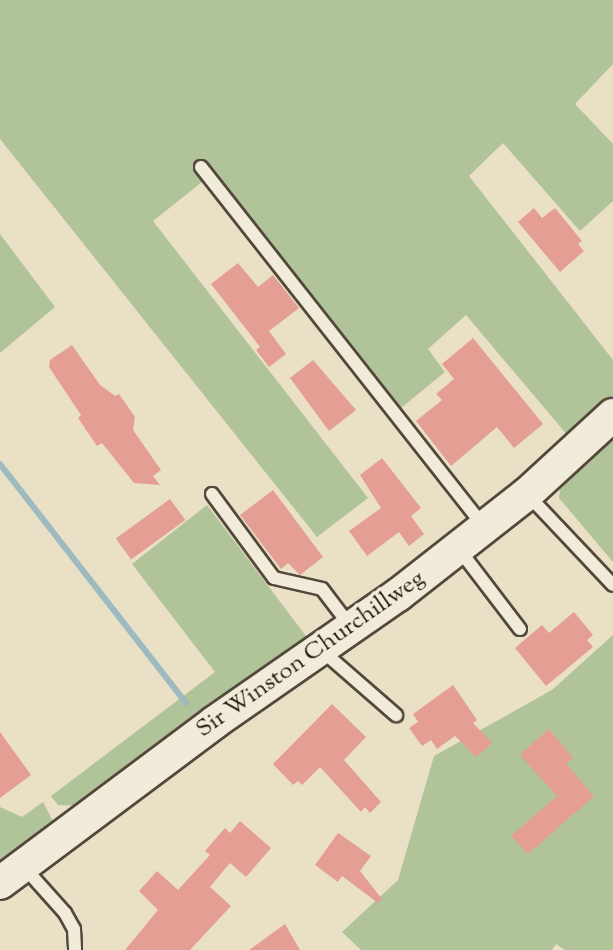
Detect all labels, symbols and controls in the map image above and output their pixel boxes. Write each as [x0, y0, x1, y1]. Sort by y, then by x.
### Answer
street label: Sir Winston Churchillweg [191, 565, 431, 745]

